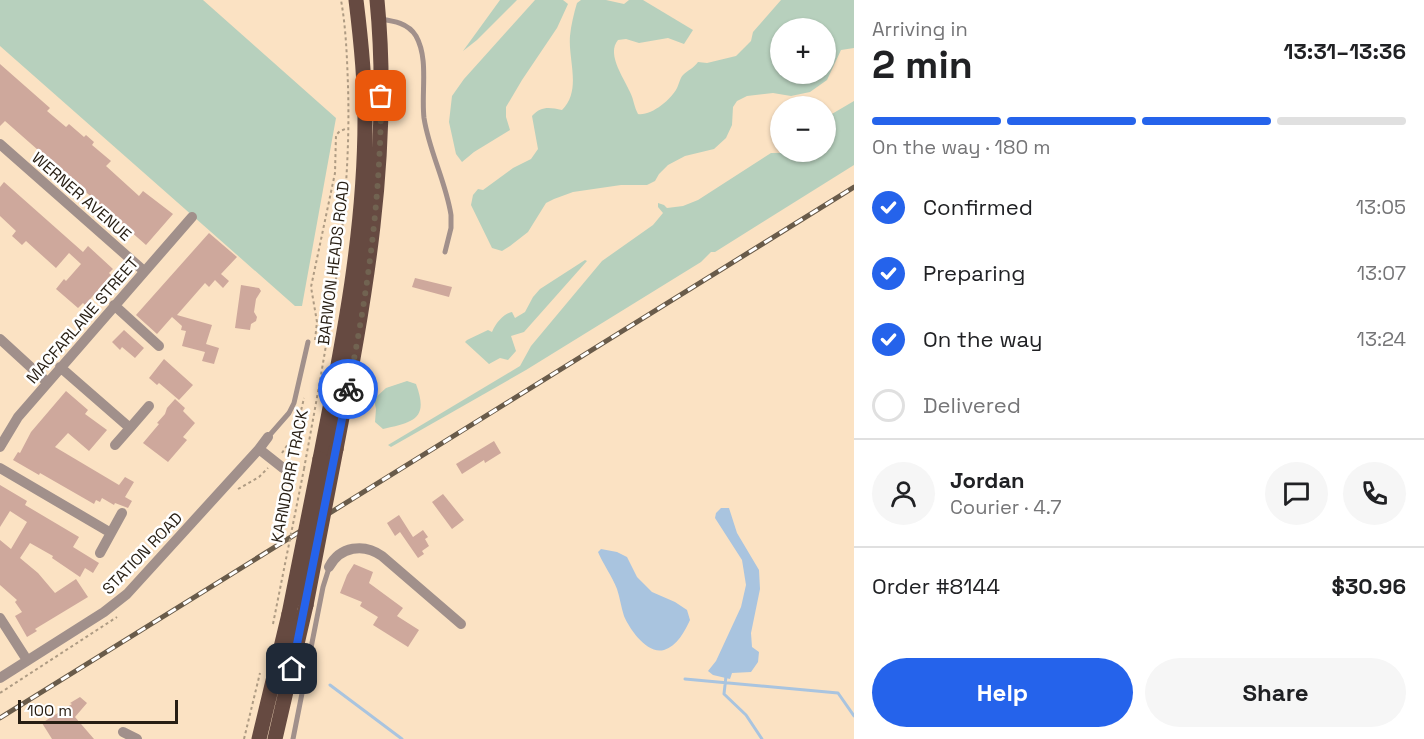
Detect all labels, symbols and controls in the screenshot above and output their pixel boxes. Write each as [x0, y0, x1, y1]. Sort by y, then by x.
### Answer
text: Arriving in [872, 16, 968, 42]
map controls [770, 18, 836, 162]
button: + [770, 18, 836, 84]
text: 13:31–13:36 [1284, 37, 1406, 65]
text: 2 min [872, 40, 973, 89]
pin [355, 70, 406, 121]
icon: bag [364, 79, 397, 112]
button: − [770, 96, 836, 162]
text: On the way · 180 m [872, 134, 1051, 160]
street label: WERNER AVENUE [28, 147, 136, 245]
street label: BARWON HEADS ROAD [313, 180, 354, 346]
icon: check [872, 191, 905, 224]
text: Confirmed [923, 193, 1033, 221]
text: 13:05 [1356, 194, 1406, 220]
street label: MACFARLANE STREET [22, 253, 143, 388]
icon: check [872, 257, 905, 290]
text: Preparing [923, 259, 1025, 287]
text: 13:07 [1357, 260, 1406, 286]
icon: check [872, 323, 905, 356]
text: On the way [923, 325, 1042, 353]
text: 13:24 [1357, 326, 1406, 352]
courier [318, 359, 378, 419]
icon: bike [332, 373, 365, 406]
text: Delivered [923, 391, 1021, 419]
street label: KARNDORR TRACK [266, 407, 313, 544]
button: person [872, 462, 935, 525]
button: chat [1265, 462, 1328, 525]
button: phone [1343, 462, 1406, 525]
text: Jordan [950, 466, 1025, 494]
text: Courier · 4.7 [950, 494, 1061, 520]
street label: STATION ROAD [98, 508, 187, 599]
text: Order #8144 [872, 572, 1000, 600]
text: $30.96 [1332, 572, 1406, 600]
pin [266, 643, 317, 694]
icon: home [275, 652, 308, 685]
button: Help [872, 658, 1133, 727]
button: Share [1145, 658, 1406, 727]
scale bar [18, 697, 178, 724]
text: 100 m [27, 700, 72, 721]

